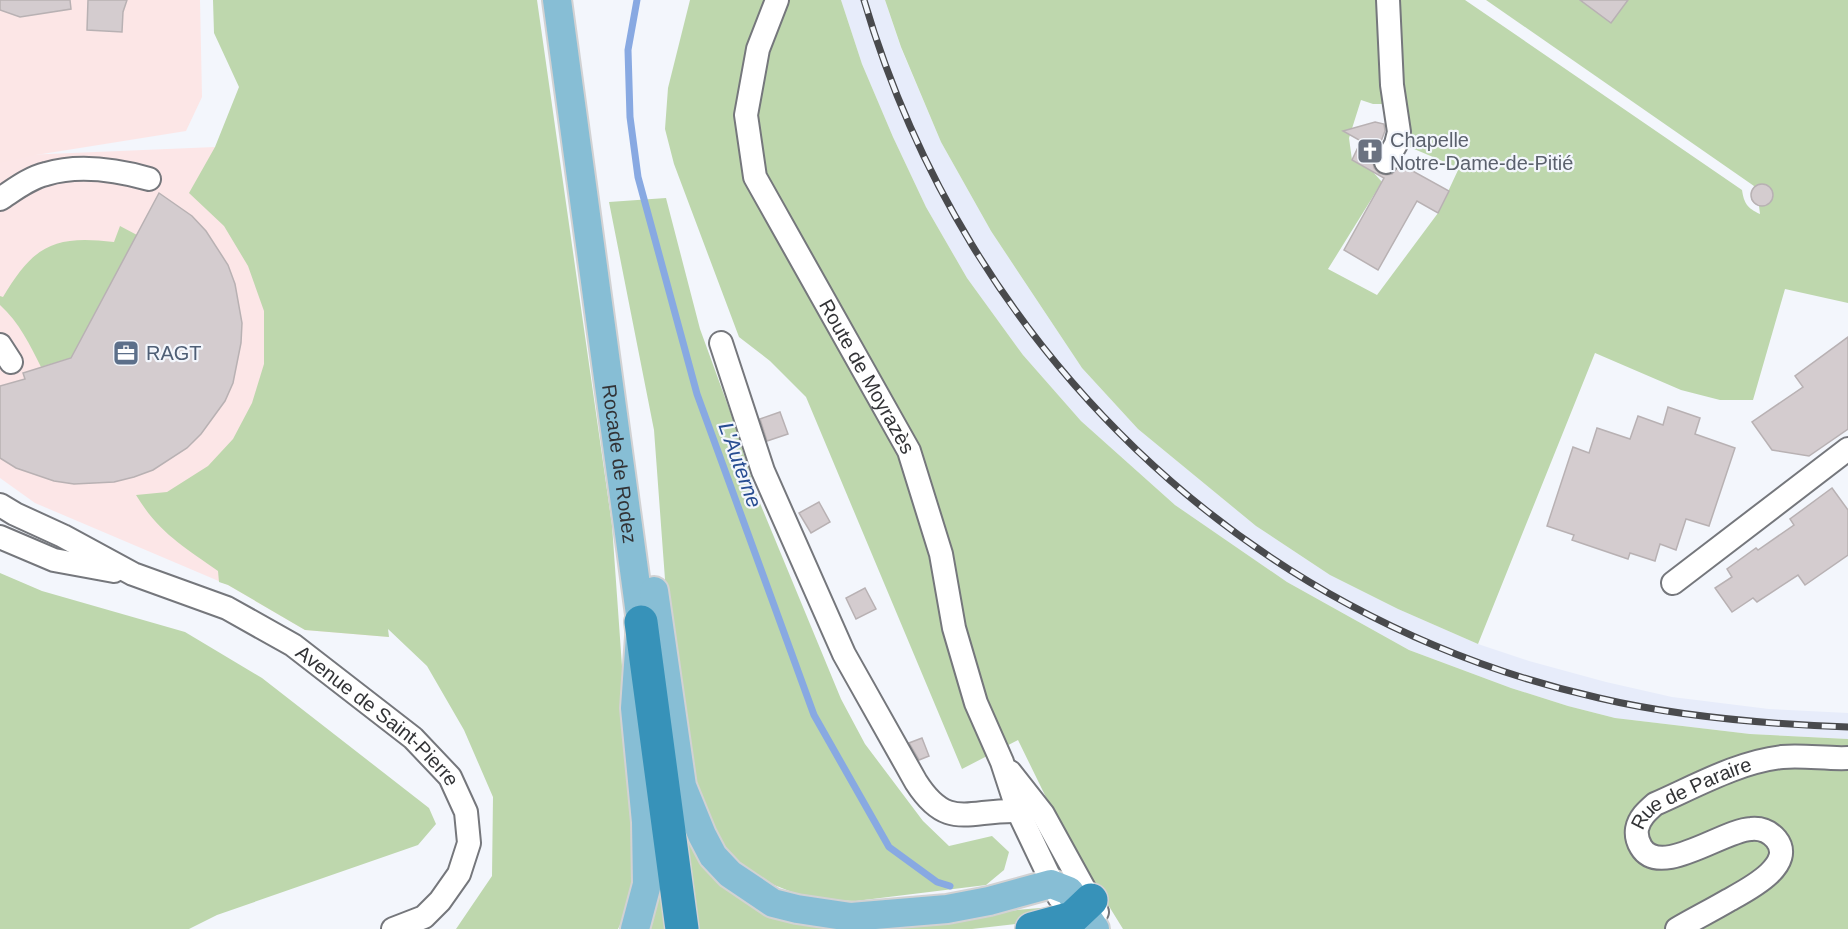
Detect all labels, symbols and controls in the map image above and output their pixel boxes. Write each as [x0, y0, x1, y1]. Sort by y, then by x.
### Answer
place label: Chapelle Notre-Dame-de-Pitié [1390, 129, 1573, 174]
church icon: Chapelle Notre-Dame-de-Pitié [1355, 136, 1385, 166]
street label: Route de Moyrazès [815, 295, 919, 457]
office icon: RAGT [111, 338, 141, 368]
place label: RAGT [146, 342, 202, 364]
street label: Rocade de Rodez [598, 383, 641, 545]
water label: L'Auterne [714, 419, 767, 511]
street label: Avenue de Saint-Pierre [292, 641, 463, 789]
street label: Rue de Paraire [1626, 753, 1754, 833]

